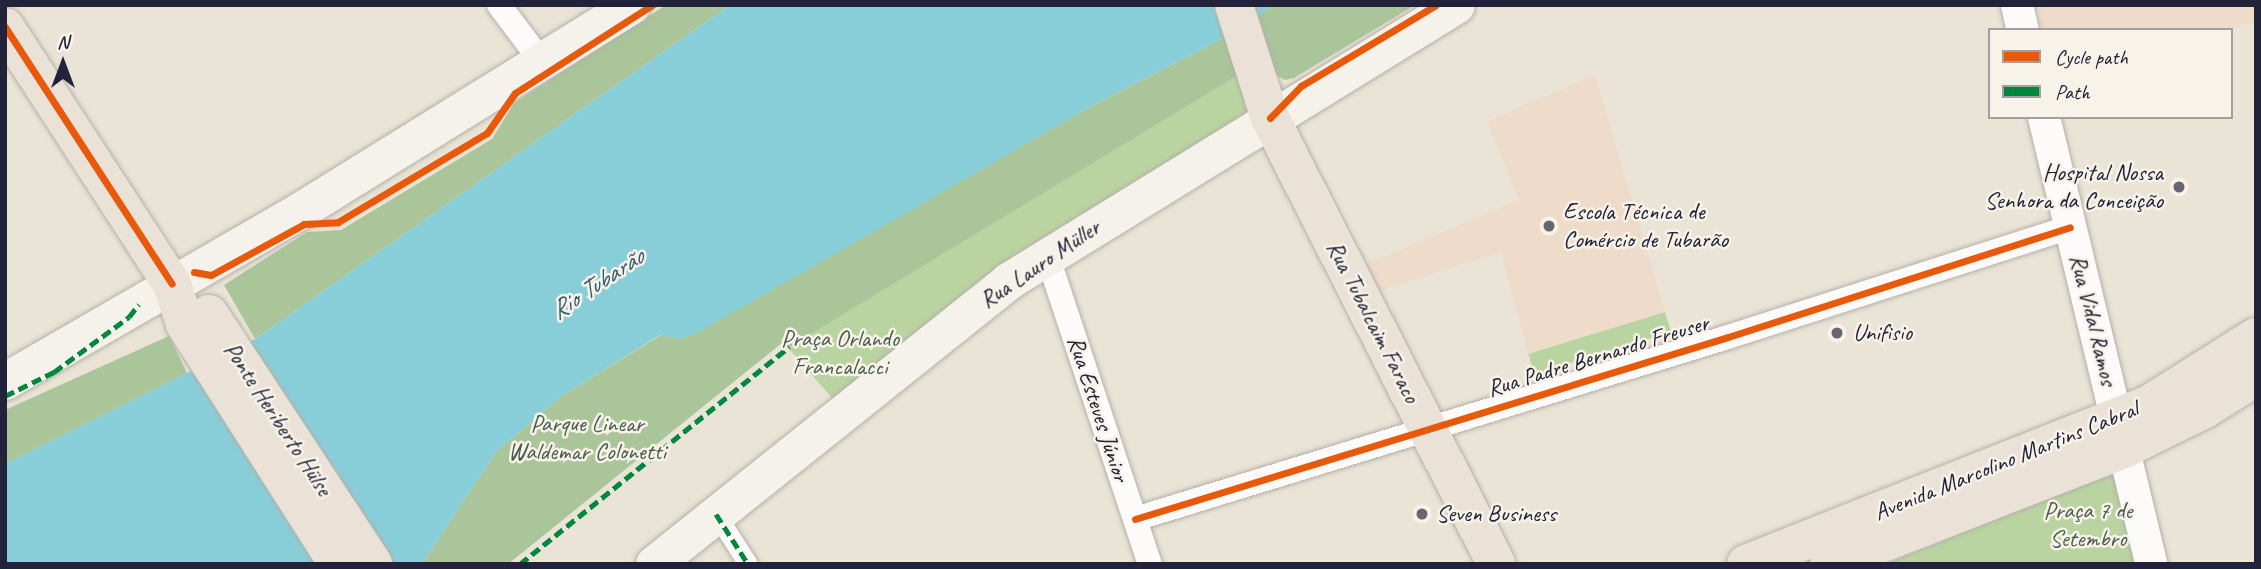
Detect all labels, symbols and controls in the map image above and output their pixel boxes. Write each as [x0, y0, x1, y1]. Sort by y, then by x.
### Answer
north arrow [28, 28, 98, 98]
legend [1988, 28, 2233, 119]
text: N [57, 30, 69, 54]
text: Cycle path [2055, 44, 2128, 70]
text: Path [2055, 79, 2090, 105]
place label: Hospital Nossa Senhora da Conceição [1985, 159, 2163, 215]
marker: Hospital Nossa Senhora da Conceição [2169, 177, 2189, 197]
place label: Escola Técnica de Comércio de Tubarão [1563, 198, 1728, 254]
street label: Rua Lauro Müller [974, 213, 1106, 315]
marker: Escola Técnica de Comércio de Tubarão [1541, 218, 1557, 234]
street label: Rua Tubalcaim Faraco [1320, 237, 1426, 407]
water label: Rio Tubarão [545, 242, 649, 326]
street label: Rua Vidal Ramos [2063, 251, 2123, 389]
street label: Rua Padre Bernardo Freuser [1483, 308, 1713, 404]
place label: Unifisio [1853, 319, 1912, 347]
marker: Unifisio [1827, 323, 1847, 343]
park label: Praça Orlando Francalacci [781, 325, 899, 381]
street label: Rua Esteves Júnior [1061, 333, 1135, 485]
street label: Ponte Heriberto Hülse [218, 337, 338, 501]
street label: Avenida Marcolino Martins Cabral [1869, 395, 2143, 527]
park label: Parque Linear Waldemar Colonetti [508, 410, 666, 466]
park label: Praça 7 de Setembro [2044, 497, 2132, 553]
place label: Seven Business [1436, 500, 1556, 528]
marker: Seven Business [1414, 506, 1430, 522]

